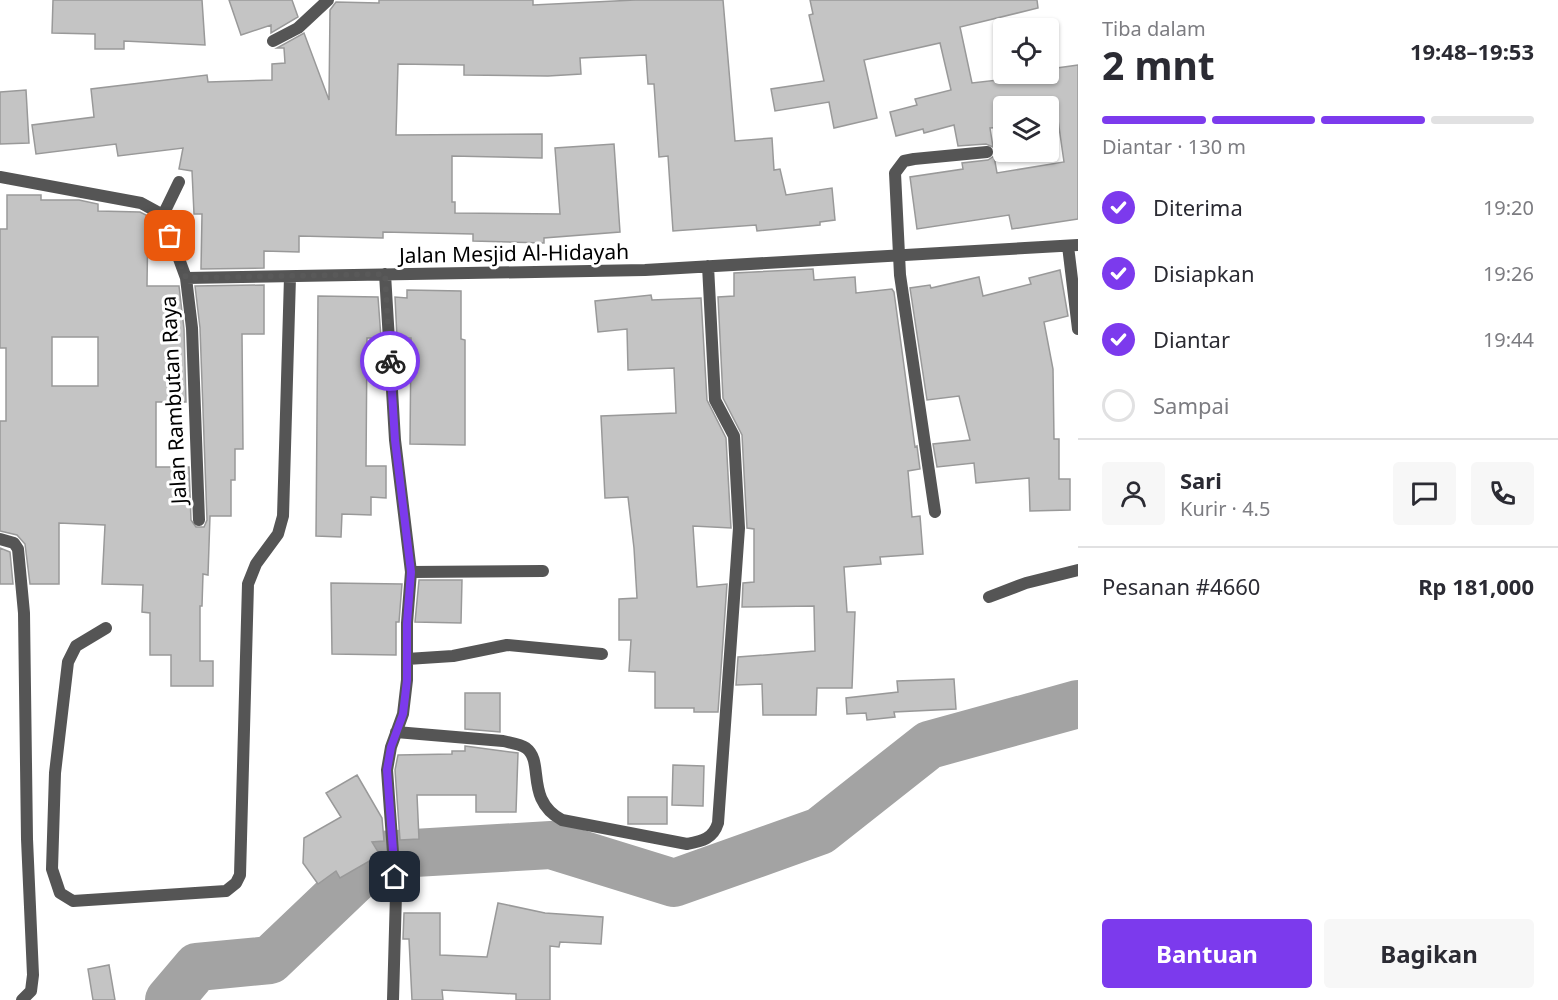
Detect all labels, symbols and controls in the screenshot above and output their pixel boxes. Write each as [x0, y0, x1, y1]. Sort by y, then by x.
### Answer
text: Tiba dalam [1102, 15, 1206, 42]
map controls [993, 18, 1059, 162]
button: locate [993, 18, 1059, 84]
text: 19:48–19:53 [1410, 36, 1534, 66]
text: 2 mnt [1102, 38, 1215, 91]
button: layers [993, 96, 1059, 162]
text: Diantar · 130 m [1102, 133, 1246, 160]
icon: check [1102, 191, 1135, 224]
text: Diterima [1153, 192, 1243, 222]
text: 19:20 [1483, 194, 1534, 221]
pin [144, 210, 195, 261]
icon: bag [153, 219, 186, 252]
street label: Jalan Mesjid Al-Hidayah [397, 237, 629, 269]
icon: check [1102, 257, 1135, 290]
text: Disiapkan [1153, 258, 1255, 288]
text: 19:26 [1483, 260, 1534, 287]
street label: Jalan Rambutan Raya [154, 295, 193, 507]
icon: check [1102, 323, 1135, 356]
text: Diantar [1153, 324, 1230, 354]
text: 19:44 [1483, 326, 1534, 353]
courier [360, 331, 420, 391]
icon: bike [374, 345, 407, 378]
text: Sampai [1153, 390, 1230, 420]
button: person [1102, 462, 1165, 525]
button: chat [1393, 462, 1456, 525]
button: phone [1471, 462, 1534, 525]
text: Sari [1180, 465, 1222, 495]
text: Kurir · 4.5 [1180, 495, 1270, 522]
text: Pesanan #4660 [1102, 571, 1260, 601]
text: Rp 181,000 [1418, 571, 1534, 601]
pin [369, 851, 420, 902]
icon: home [378, 860, 411, 893]
button: Bantuan [1102, 919, 1312, 988]
button: Bagikan [1324, 919, 1534, 988]

